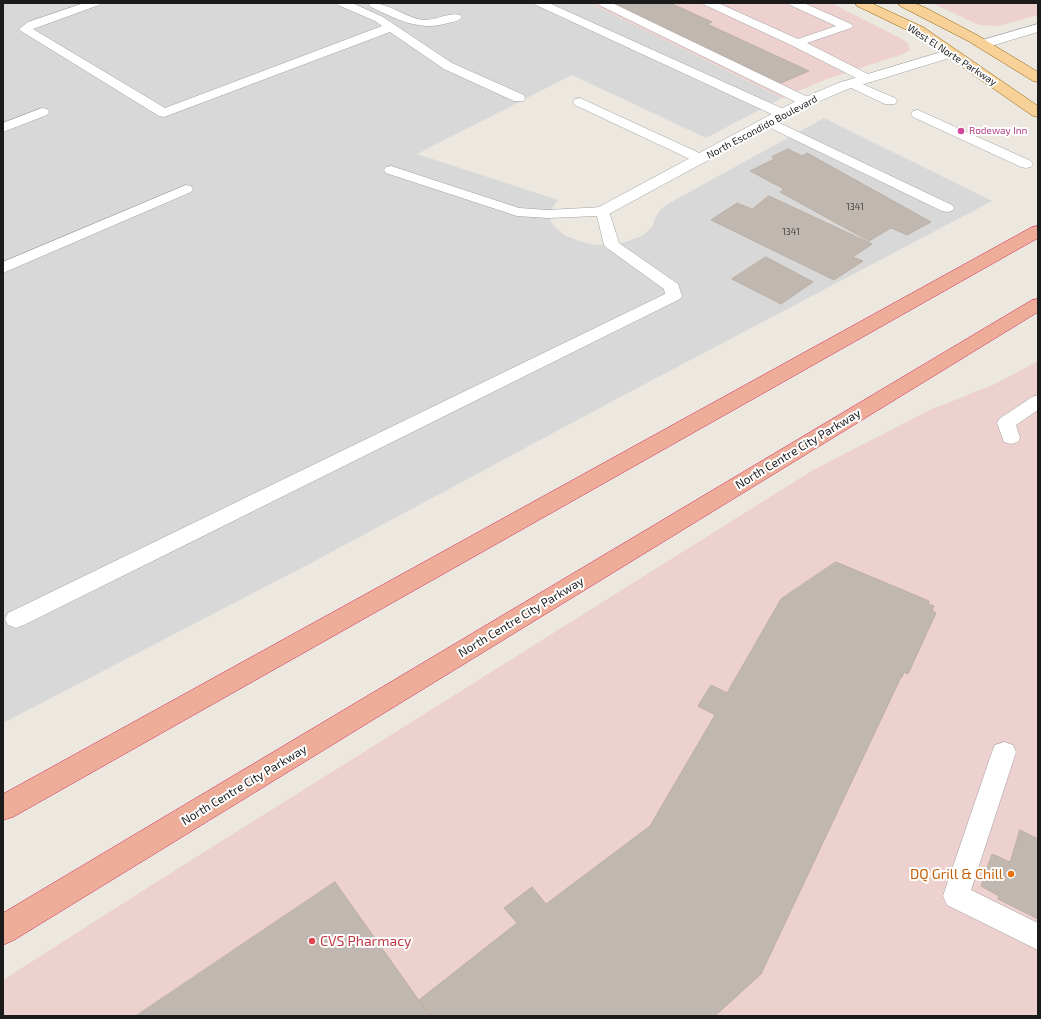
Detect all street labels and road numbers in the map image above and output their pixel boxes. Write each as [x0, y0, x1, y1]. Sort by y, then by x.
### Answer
street label: West El Norte Parkway [905, 22, 999, 88]
street label: North Escondido Boulevard [705, 93, 819, 161]
street label: North Centre City Parkway [733, 406, 863, 492]
street label: North Centre City Parkway [456, 574, 586, 660]
street label: North Centre City Parkway [179, 742, 309, 828]

